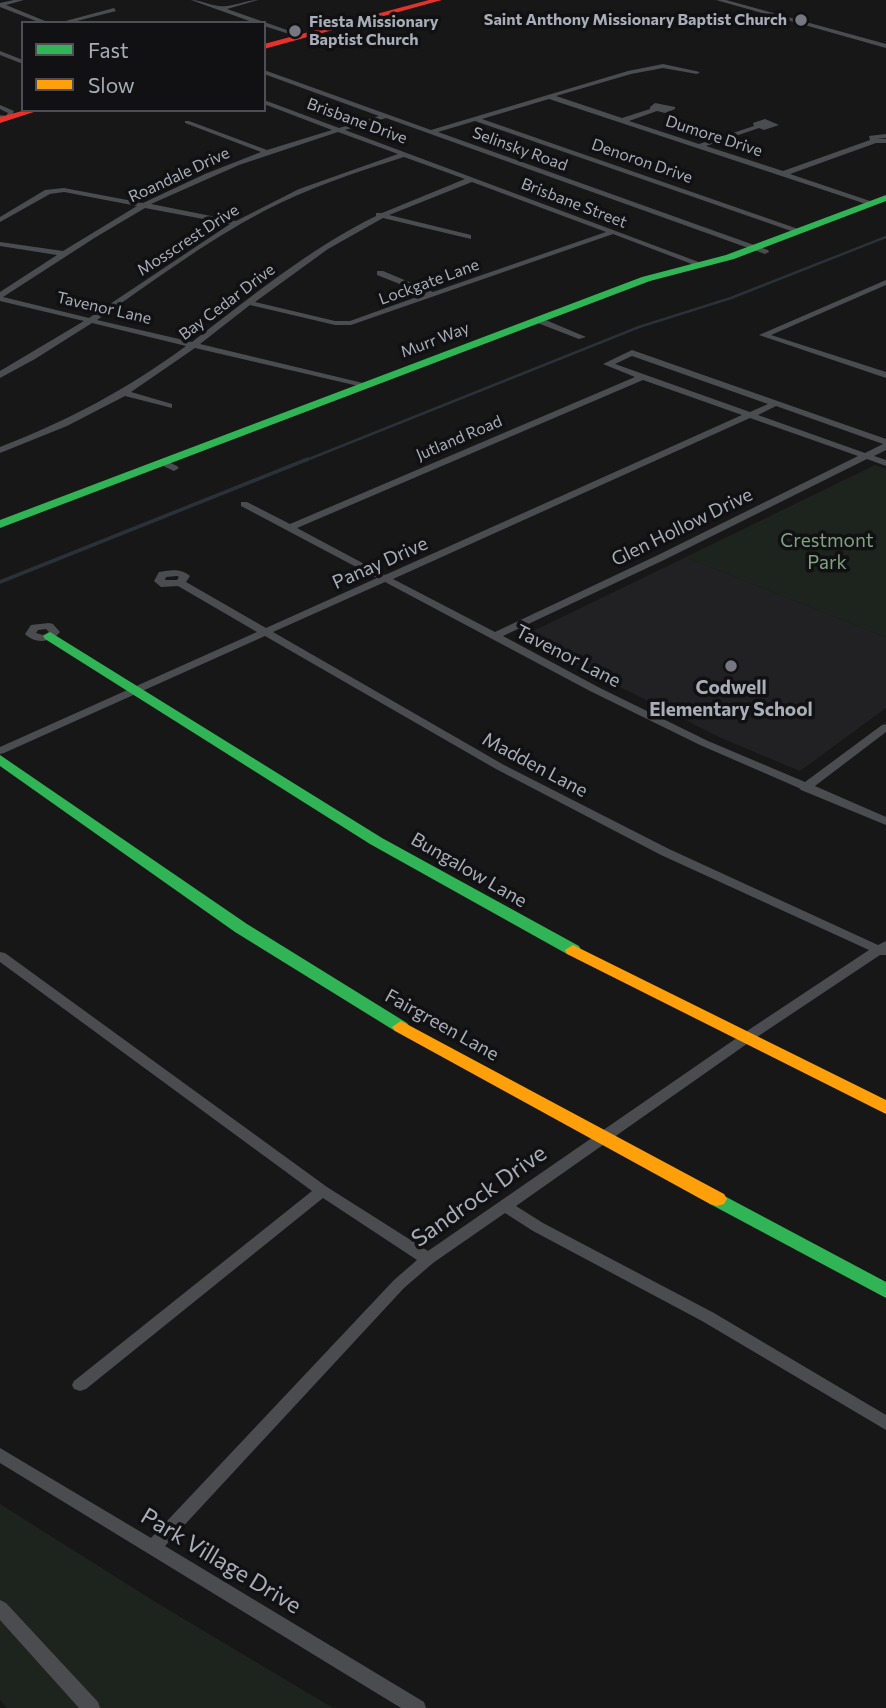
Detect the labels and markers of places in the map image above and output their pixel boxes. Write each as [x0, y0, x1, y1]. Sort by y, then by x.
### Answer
place label: Saint Anthony Missionary Baptist Church [484, 10, 787, 30]
place label: Fiesta Missionary Baptist Church [309, 12, 439, 50]
marker: Saint Anthony Missionary Baptist Church [793, 12, 809, 28]
marker: Fiesta Missionary Baptist Church [287, 23, 303, 39]
marker: Codwell Elementary School [723, 658, 739, 674]
place label: Codwell Elementary School [649, 677, 813, 721]

